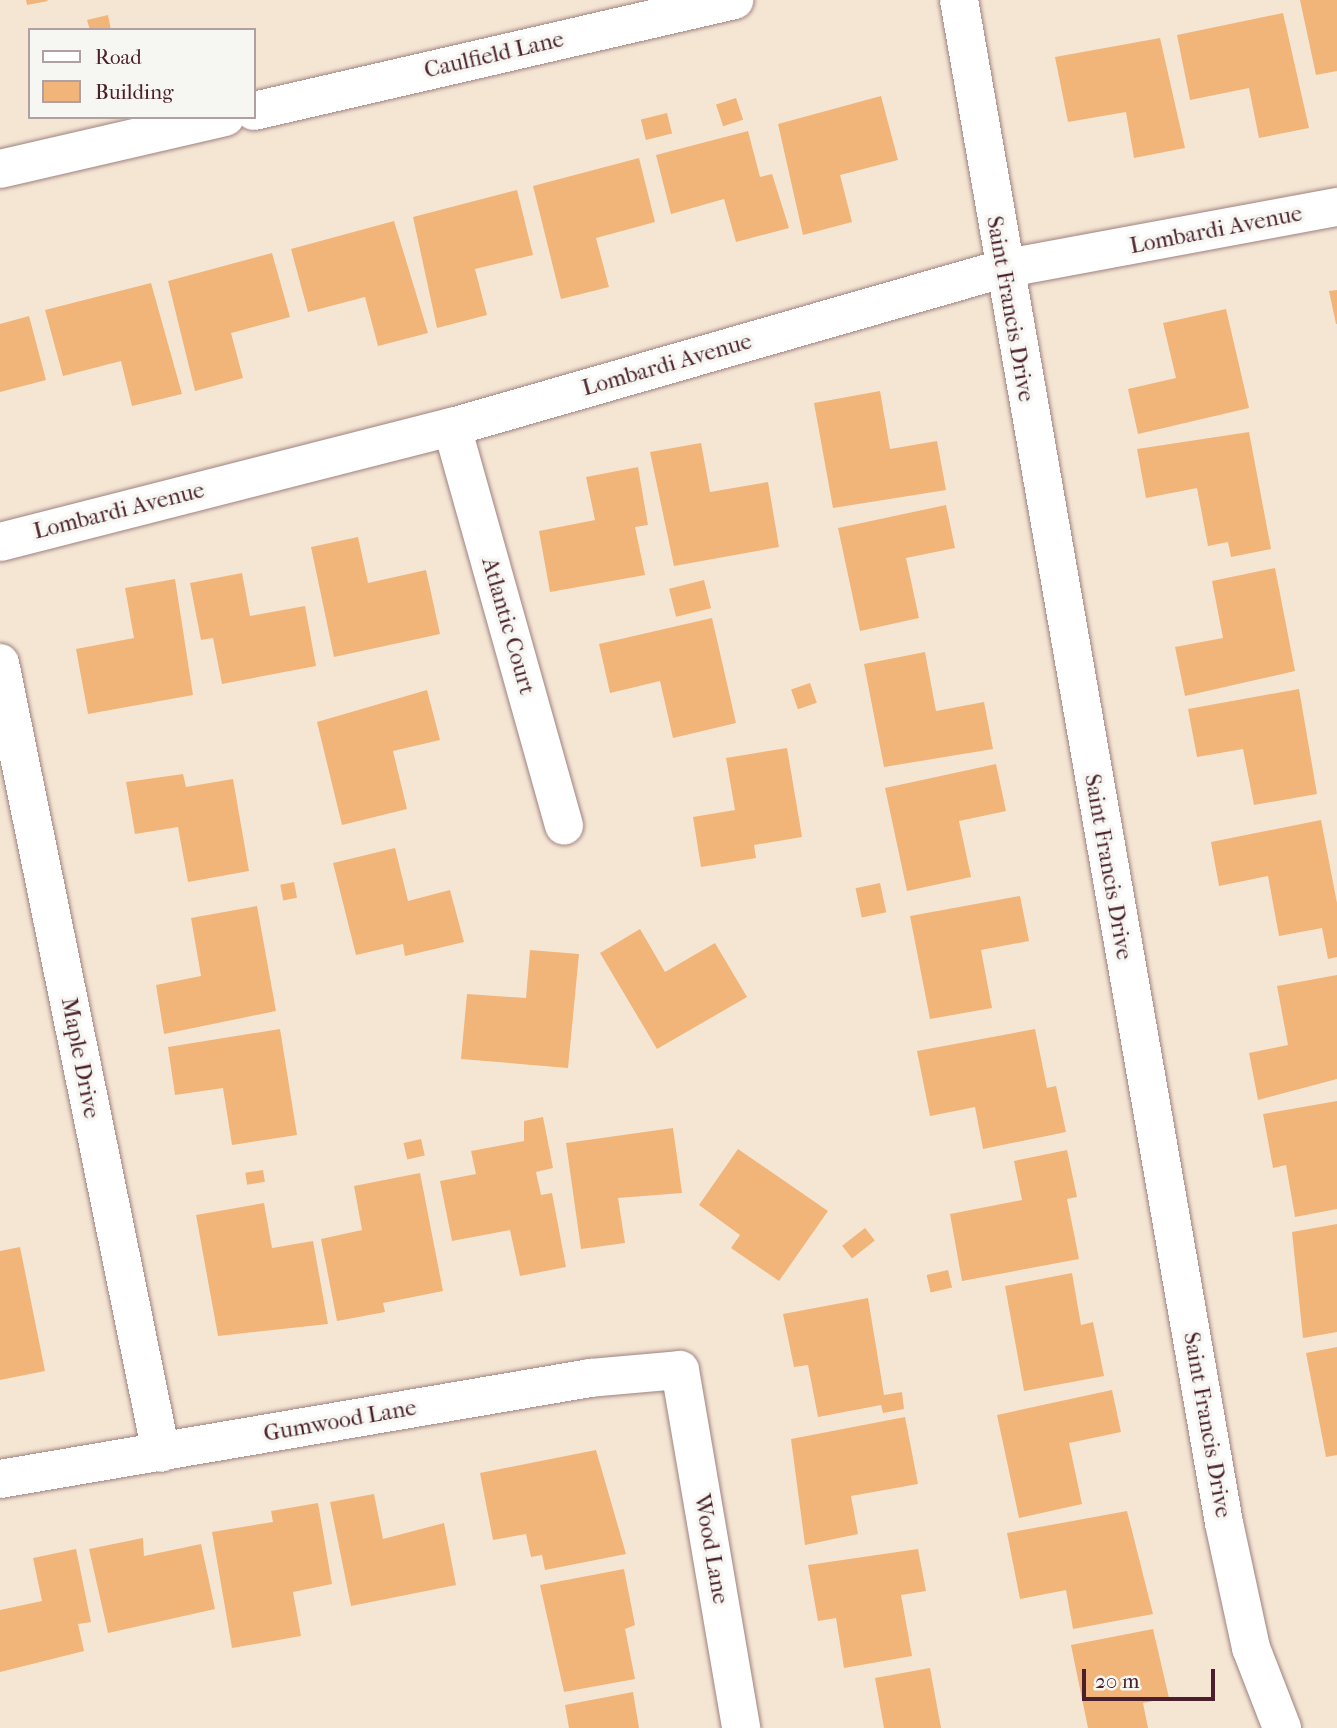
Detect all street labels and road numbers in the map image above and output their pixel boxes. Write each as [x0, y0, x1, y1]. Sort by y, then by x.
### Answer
street label: Caulfield Lane [422, 26, 566, 84]
street label: Lombardi Avenue [1127, 200, 1305, 260]
street label: Saint Francis Drive [980, 214, 1040, 404]
street label: Lombardi Avenue [579, 328, 755, 402]
street label: Lombardi Avenue [31, 476, 207, 546]
street label: Atlantic Court [475, 554, 541, 698]
street label: Saint Francis Drive [1078, 772, 1138, 962]
street label: Maple Drive [55, 995, 105, 1121]
street label: Saint Francis Drive [1177, 1330, 1237, 1520]
street label: Gumwood Lane [261, 1394, 419, 1448]
street label: Wood Lane [688, 1492, 734, 1606]

